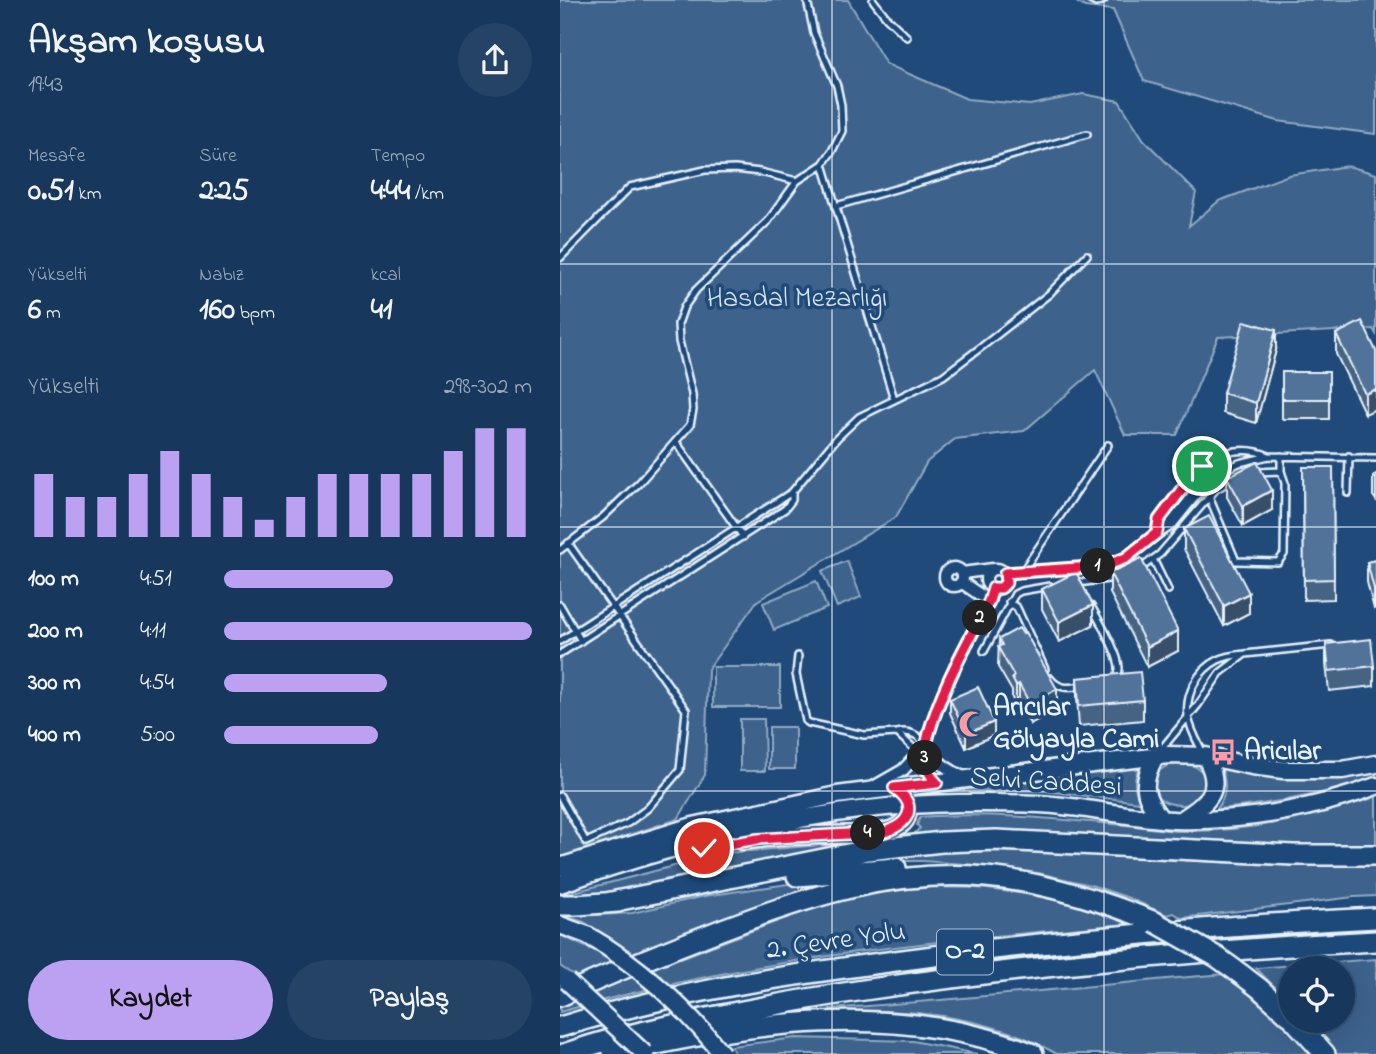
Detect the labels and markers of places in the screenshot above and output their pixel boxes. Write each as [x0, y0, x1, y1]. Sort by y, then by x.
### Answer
pin [1172, 436, 1232, 496]
pin: 1 [1080, 548, 1116, 584]
pin: 2 [962, 600, 998, 636]
place label: Arıcılar Gölyayla Cami [993, 688, 1159, 761]
mosque icon: Arıcılar Gölyayla Cami [957, 709, 987, 739]
place label: Aricılar [1244, 732, 1322, 773]
bus stop icon: Aricılar [1208, 737, 1238, 767]
pin: 3 [908, 740, 942, 776]
pin: 4 [850, 816, 886, 850]
pin [674, 818, 734, 878]

